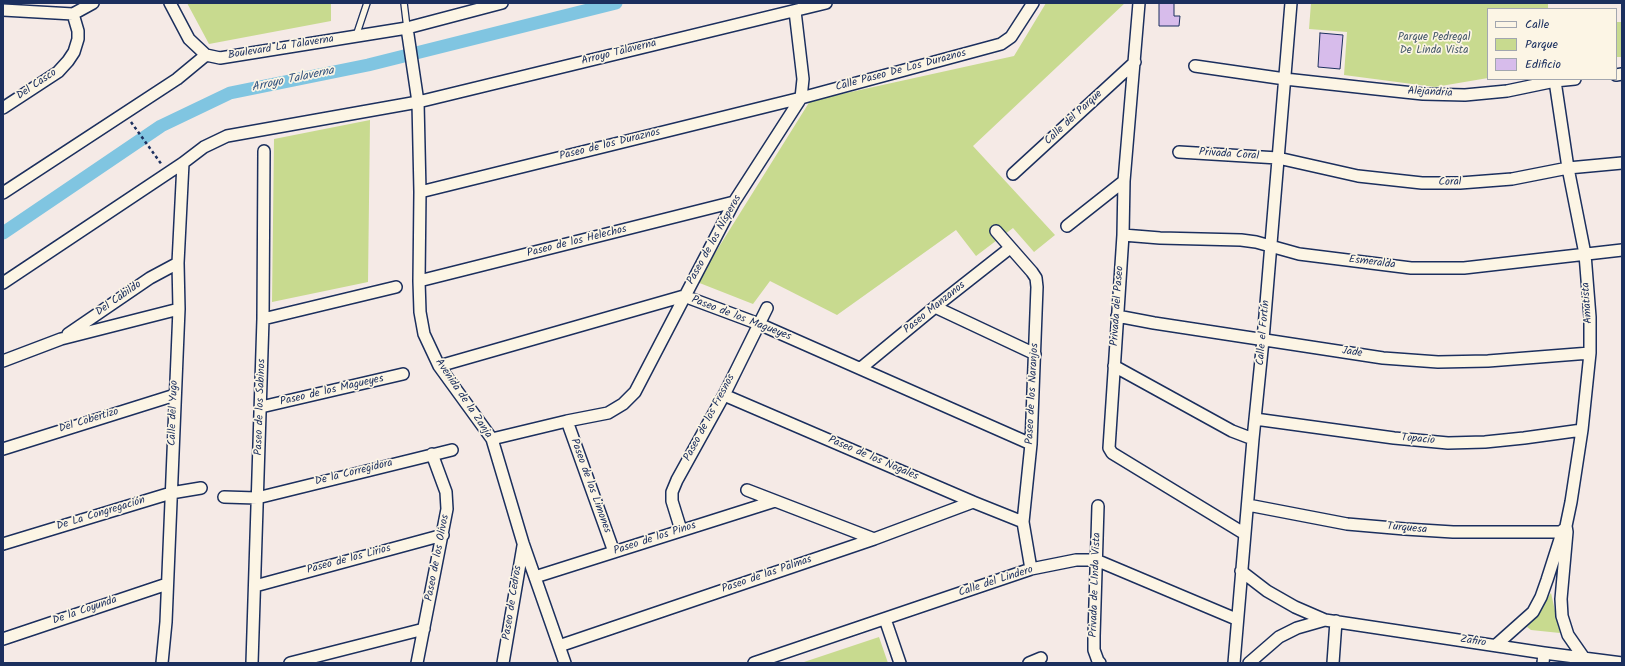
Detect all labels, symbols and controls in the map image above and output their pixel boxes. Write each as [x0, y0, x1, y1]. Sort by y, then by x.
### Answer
legend [1487, 8, 1617, 80]
text: Calle [1525, 15, 1549, 34]
park label: Parque Pedregal De Linda Vista [1398, 31, 1470, 57]
street label: Boulevard La Talaverna [227, 33, 335, 63]
text: Parque [1525, 35, 1558, 54]
street label: Arroyo Talaverna [580, 37, 658, 69]
street label: Calle Paseo De Los Duraznos [834, 47, 968, 95]
text: Edificio [1525, 55, 1561, 74]
water label: Arroyo Talaverna [251, 64, 335, 96]
street label: Del Casco [14, 67, 60, 103]
street label: Alejandria [1407, 85, 1453, 101]
street label: Calle del Parque [1042, 88, 1106, 148]
street label: Paseo de los Duraznos [558, 126, 662, 164]
street label: Privada Coral [1199, 146, 1259, 164]
street label: Coral [1438, 176, 1462, 190]
street label: Paseo de los Nísperos [685, 193, 745, 287]
street label: Paseo de los Helechos [526, 223, 628, 261]
street label: Esmeralda [1348, 254, 1396, 272]
street label: Privada del Paseo [1109, 265, 1127, 347]
street label: Del Cabildo [94, 279, 144, 319]
street label: Paseo Manzanos [902, 279, 968, 337]
street label: Amatista [1580, 282, 1596, 324]
street label: Paseo de los Magueyes [689, 294, 793, 344]
street label: Calle el Fortín [1255, 300, 1273, 366]
street label: Paseo de los Naranjos [1024, 343, 1042, 445]
street label: Jade [1341, 345, 1363, 361]
street label: Avenida de la Zanja [432, 357, 494, 441]
street label: Paseo de los Sabinos [253, 358, 269, 456]
street label: Paseo de los Fresnos [682, 372, 738, 464]
street label: Paseo de los Magueyes [279, 373, 385, 409]
street label: Calle del Yugo [166, 380, 182, 446]
street label: Del Cobertizo [58, 406, 120, 436]
street label: Topacio [1401, 432, 1435, 448]
street label: Paseo de los Nogales [826, 434, 920, 484]
street label: Paseo de los Limones [567, 437, 613, 535]
street label: De la Corregidora [314, 457, 394, 489]
street label: De La Congregación [55, 494, 147, 534]
street label: Paseo de los Olivos [423, 513, 453, 603]
street label: Paseo de los Pinos [612, 519, 698, 559]
street label: Turquesa [1386, 521, 1428, 537]
street label: Privada de LInda Vista [1088, 532, 1104, 638]
street label: Paseo de los Lirios [306, 542, 392, 578]
street label: Paseo de las Palmas [720, 553, 814, 597]
street label: Calle del Lindero [957, 564, 1035, 600]
street label: Paseo de Cedros [501, 565, 525, 641]
street label: De la Coyunda [51, 594, 119, 628]
street label: Zafiro [1459, 633, 1487, 651]

